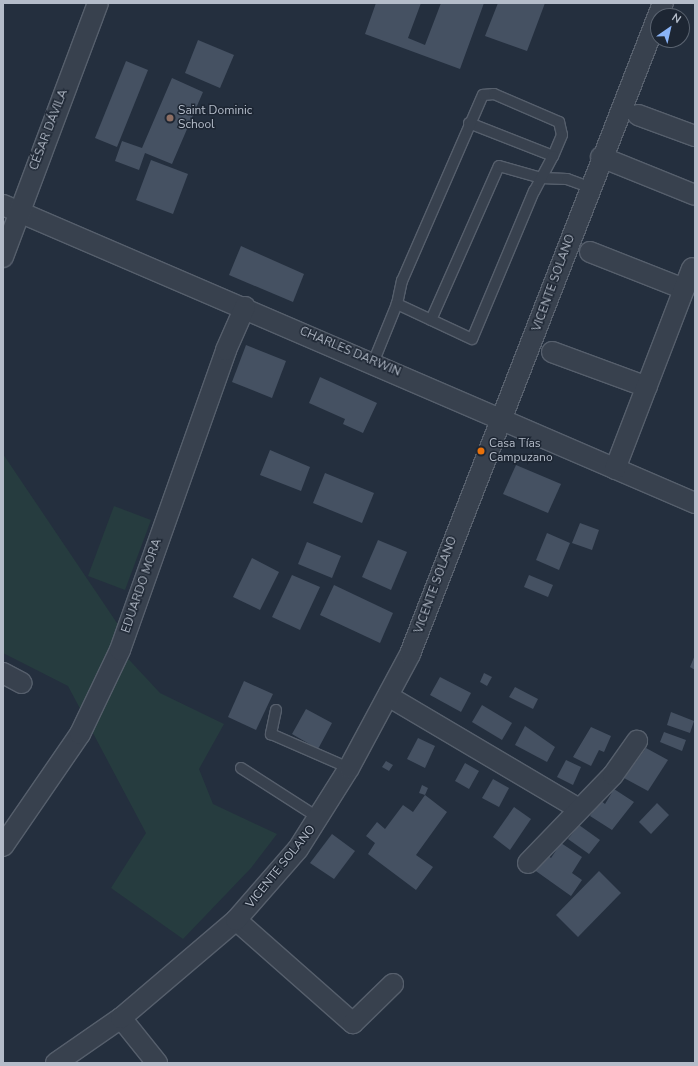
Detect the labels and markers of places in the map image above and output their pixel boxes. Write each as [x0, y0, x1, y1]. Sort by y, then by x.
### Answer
place label: Saint Dominic School [178, 104, 252, 132]
marker: Saint Dominic School [165, 113, 175, 123]
place label: Casa Tías Campuzano [489, 437, 553, 465]
marker: Casa Tías Campuzano [476, 446, 486, 456]

